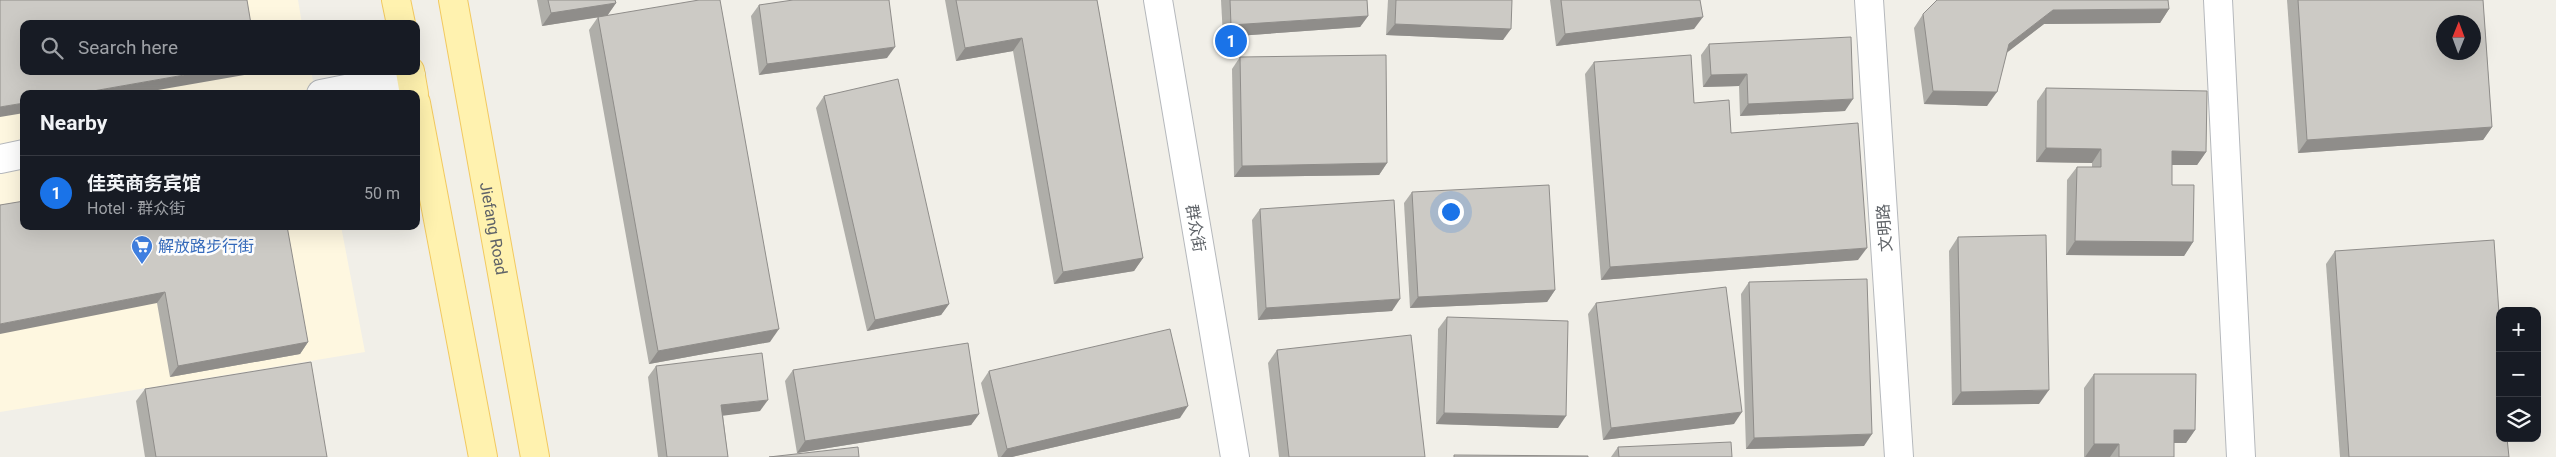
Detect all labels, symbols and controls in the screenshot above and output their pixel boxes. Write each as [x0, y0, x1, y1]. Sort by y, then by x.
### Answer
north arrow [2436, 15, 2481, 60]
search box [20, 20, 420, 75]
pin: 1 [1215, 22, 1247, 60]
icon: search [38, 34, 66, 62]
text: Search here [78, 36, 178, 59]
text: Nearby [40, 111, 107, 135]
text: 佳英商务宾馆 [87, 172, 201, 195]
street label: Jiefang Road [476, 181, 511, 276]
text: 1 [51, 184, 61, 203]
text: 50 m [364, 184, 400, 203]
text: Hotel · 群众街 [87, 199, 185, 218]
your location [1438, 199, 1464, 225]
street label: 群众街 [1182, 203, 1209, 253]
street label: 文明路 [1873, 203, 1896, 253]
supermarket icon: 解放路步行街 [130, 234, 154, 265]
place label: 解放路步行街 [158, 237, 254, 256]
map controls [2496, 307, 2541, 442]
button: + [2496, 307, 2541, 352]
button: − [2496, 352, 2541, 397]
button: layers [2496, 397, 2541, 442]

